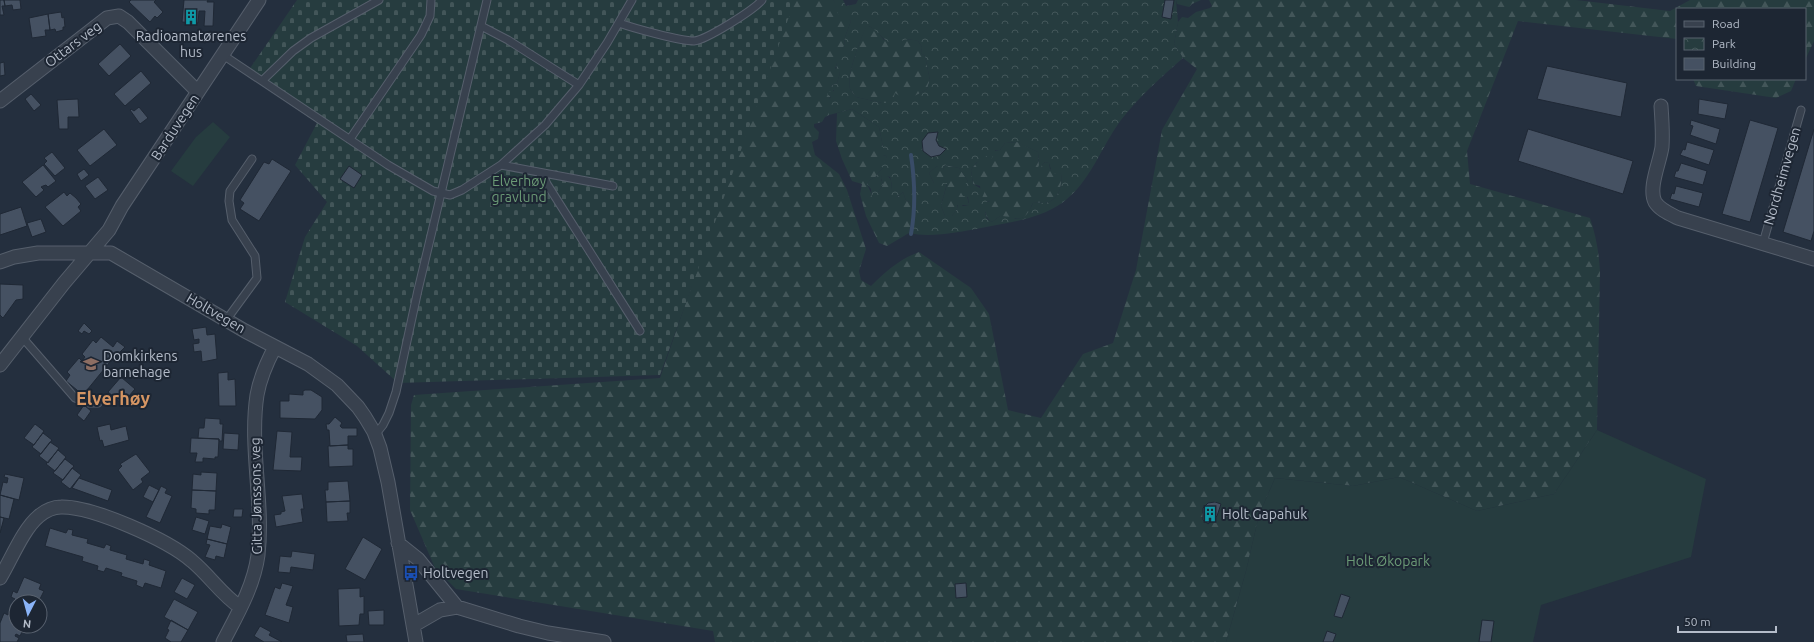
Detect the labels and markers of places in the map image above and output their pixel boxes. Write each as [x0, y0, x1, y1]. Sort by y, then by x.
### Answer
building icon: Radioamatørenes hus [182, 8, 200, 26]
place label: Radioamatørenes hus [136, 28, 246, 60]
place label: Domkirkens barnehage [103, 348, 178, 380]
school or university icon: Domkirkens barnehage [82, 355, 100, 373]
building icon: Holt Gapahuk [1201, 505, 1219, 523]
place label: Holt Gapahuk [1222, 506, 1307, 522]
bus stop icon: Holtvegen [402, 564, 420, 582]
place label: Holtvegen [423, 565, 488, 581]

